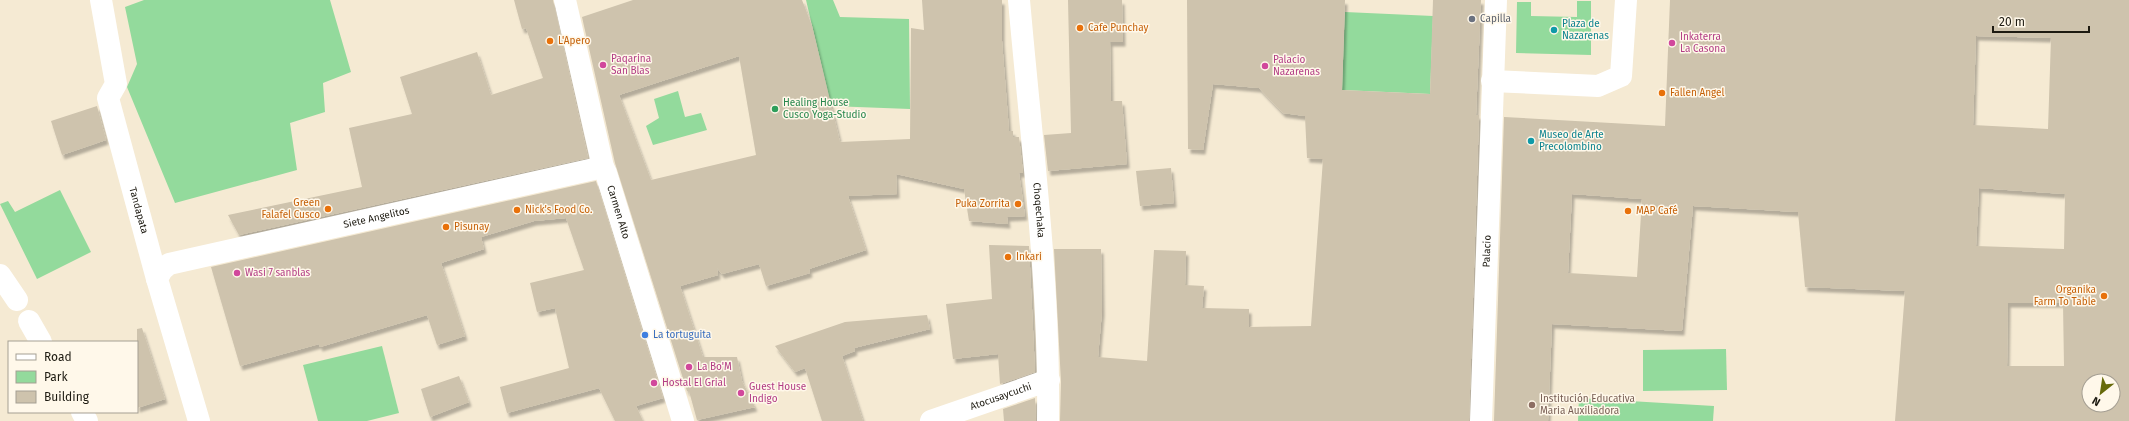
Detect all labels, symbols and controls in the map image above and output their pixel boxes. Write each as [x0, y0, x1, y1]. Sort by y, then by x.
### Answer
scale bar [1993, 8, 2089, 34]
place label: Capilla [1480, 13, 1511, 25]
marker: Capilla [1467, 14, 1477, 24]
text: 20 m [1999, 15, 2025, 29]
place label: Plaza de Nazarenas [1562, 18, 1609, 42]
place label: Cafe Punchay [1088, 22, 1148, 34]
marker: Cafe Punchay [1075, 23, 1085, 33]
marker: Plaza de Nazarenas [1549, 25, 1559, 35]
place label: Inkaterra La Casona [1680, 31, 1726, 55]
place label: L'Apero [558, 35, 591, 47]
marker: L'Apero [545, 36, 555, 46]
marker: Inkaterra La Casona [1667, 38, 1677, 48]
place label: Paqarina San Blas [611, 53, 651, 77]
place label: Palacio Nazarenas [1273, 54, 1320, 78]
marker: Paqarina San Blas [598, 60, 608, 70]
marker: Palacio Nazarenas [1260, 61, 1270, 71]
place label: Fallen Angel [1670, 87, 1725, 99]
marker: Fallen Angel [1657, 88, 1667, 98]
place label: Healing House Cusco Yoga-Studio [783, 97, 866, 121]
marker: Healing House Cusco Yoga-Studio [770, 104, 780, 114]
place label: Museo de Arte Precolombino [1539, 129, 1604, 153]
marker: Museo de Arte Precolombino [1526, 136, 1536, 146]
street label: Choqechaka [1030, 182, 1047, 238]
street label: Carmen Alto [604, 184, 632, 241]
street label: Tandapata [126, 186, 150, 235]
place label: Green Falafel Cusco [261, 197, 320, 221]
place label: Puka Zorrita [955, 198, 1010, 210]
marker: Puka Zorrita [1013, 199, 1023, 209]
marker: Green Falafel Cusco [323, 204, 333, 214]
street label: Siete Angelitos [342, 204, 411, 231]
place label: Nick’s Food Co. [525, 204, 592, 216]
marker: Nick’s Food Co. [512, 205, 522, 215]
place label: MAP Café [1636, 205, 1678, 217]
marker: MAP Café [1623, 206, 1633, 216]
place label: Pisunay [454, 221, 489, 233]
marker: Pisunay [441, 222, 451, 232]
street label: Palacio [1480, 235, 1494, 268]
place label: Inkari [1016, 251, 1042, 263]
marker: Inkari [1003, 252, 1013, 262]
place label: Wasi 7 sanblas [245, 267, 311, 279]
marker: Wasi 7 sanblas [232, 268, 242, 278]
place label: Organika Farm To Table [2034, 284, 2096, 308]
marker: Organika Farm To Table [2099, 291, 2109, 301]
place label: La tortuguita [653, 329, 711, 341]
marker: La tortuguita [640, 330, 650, 340]
legend [8, 341, 138, 413]
text: Road [44, 350, 72, 364]
place label: La Bo'M [697, 361, 732, 373]
marker: La Bo'M [684, 362, 694, 372]
text: Park [44, 370, 68, 384]
north arrow [2081, 373, 2121, 413]
place label: Hostal El Grial [662, 377, 726, 389]
marker: Hostal El Grial [649, 378, 659, 388]
street label: Atocusaycuchi [969, 380, 1033, 413]
place label: Guest House Indigo [749, 381, 806, 405]
marker: Guest House Indigo [736, 388, 746, 398]
text: Building [44, 390, 90, 404]
place label: Institución Educativa Maria Auxiliadora [1540, 393, 1635, 417]
text: N [2090, 394, 2103, 409]
marker: Institución Educativa Maria Auxiliadora [1527, 400, 1537, 410]

